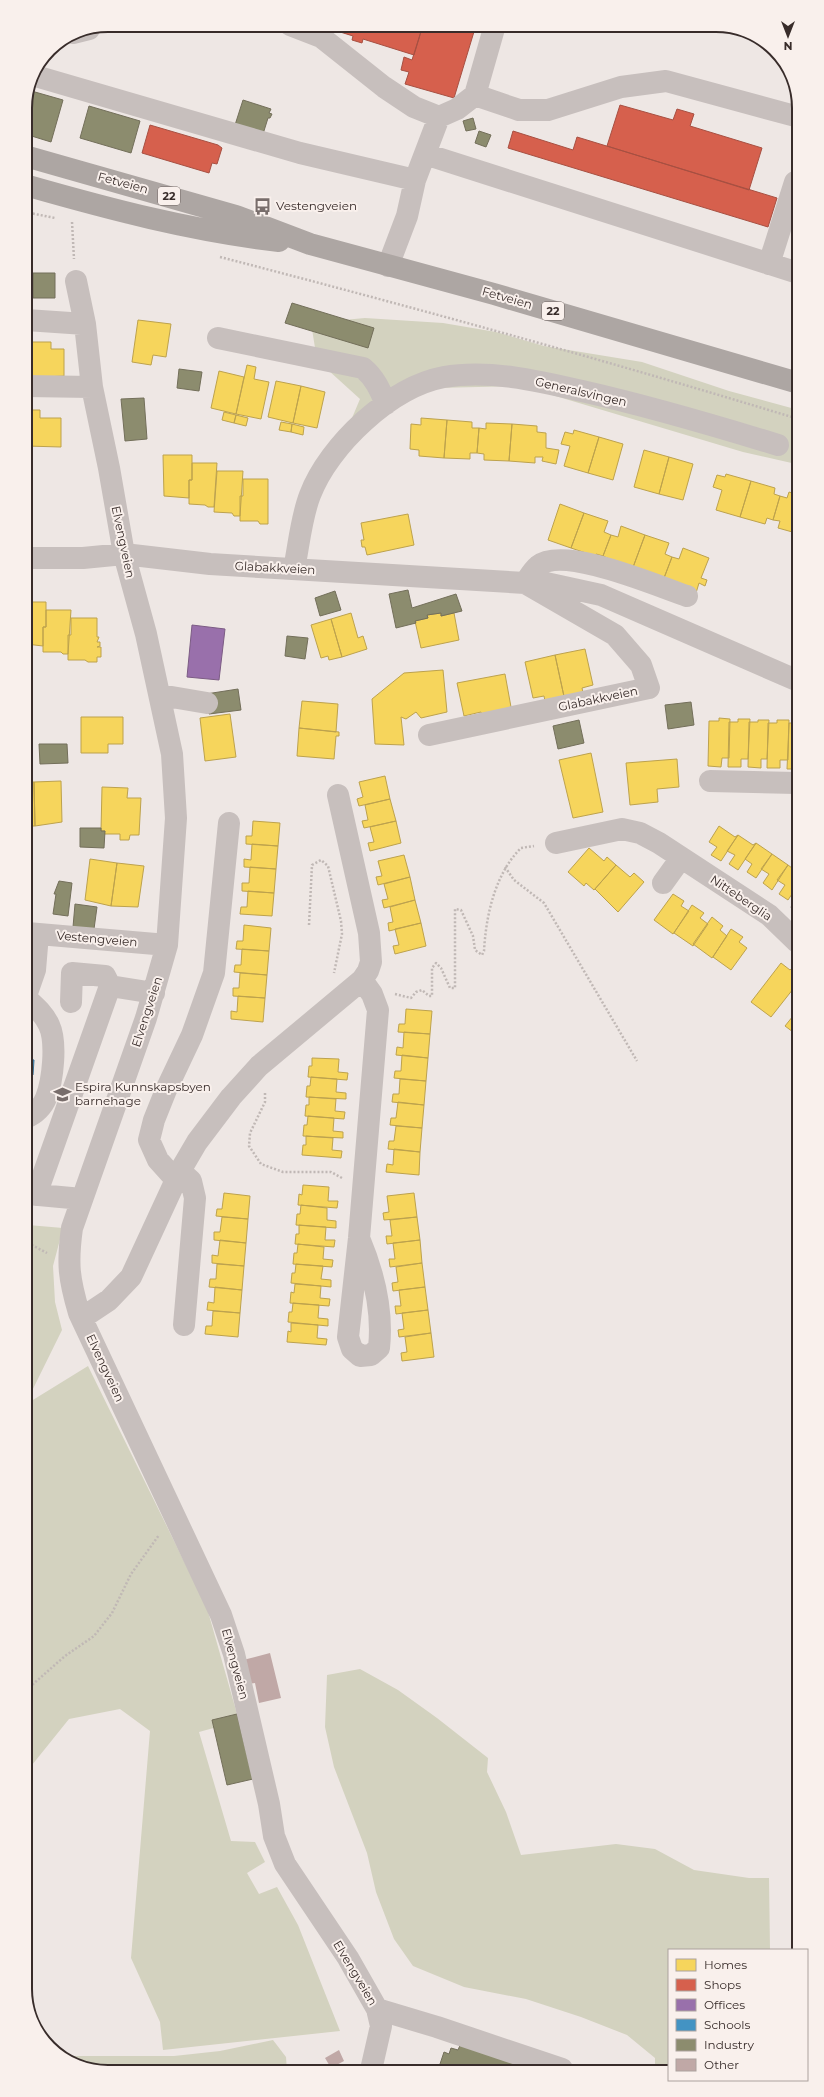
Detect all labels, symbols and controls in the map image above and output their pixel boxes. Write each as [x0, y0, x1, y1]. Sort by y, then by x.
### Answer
north arrow [768, 16, 808, 56]
text: N [784, 39, 792, 53]
street label: Fetveien [96, 169, 150, 196]
road number: 22 [158, 187, 180, 205]
bus stop icon: Vestengveien [253, 196, 273, 216]
place label: Vestengveien [276, 198, 357, 213]
street label: Fetveien [480, 283, 534, 312]
road number: 22 [542, 302, 564, 320]
street label: Generalsvingen [534, 374, 628, 409]
street label: Elvengveien [109, 504, 138, 579]
street label: Glabakkveien [234, 558, 316, 577]
street label: Glabakkveien [557, 683, 639, 714]
street label: Nitteberglia [708, 871, 775, 924]
street label: Vestengveien [56, 927, 138, 950]
street label: Elvengveien [128, 975, 165, 1049]
place label: Espira Kunnskapsbyen barnehage [75, 1079, 211, 1108]
school or university icon: Espira Kunnskapsbyen barnehage [52, 1084, 72, 1104]
street label: Elvengveien [83, 1331, 128, 1404]
street label: Elvengveien [219, 1627, 252, 1701]
street label: Elvengveien [330, 1937, 381, 2008]
legend [668, 1949, 808, 2081]
text: Homes [704, 1957, 747, 1972]
text: Shops [704, 1977, 741, 1992]
text: Offices [704, 1997, 745, 2012]
text: Schools [704, 2017, 750, 2032]
text: Industry [704, 2037, 754, 2052]
text: Other [704, 2057, 739, 2072]

